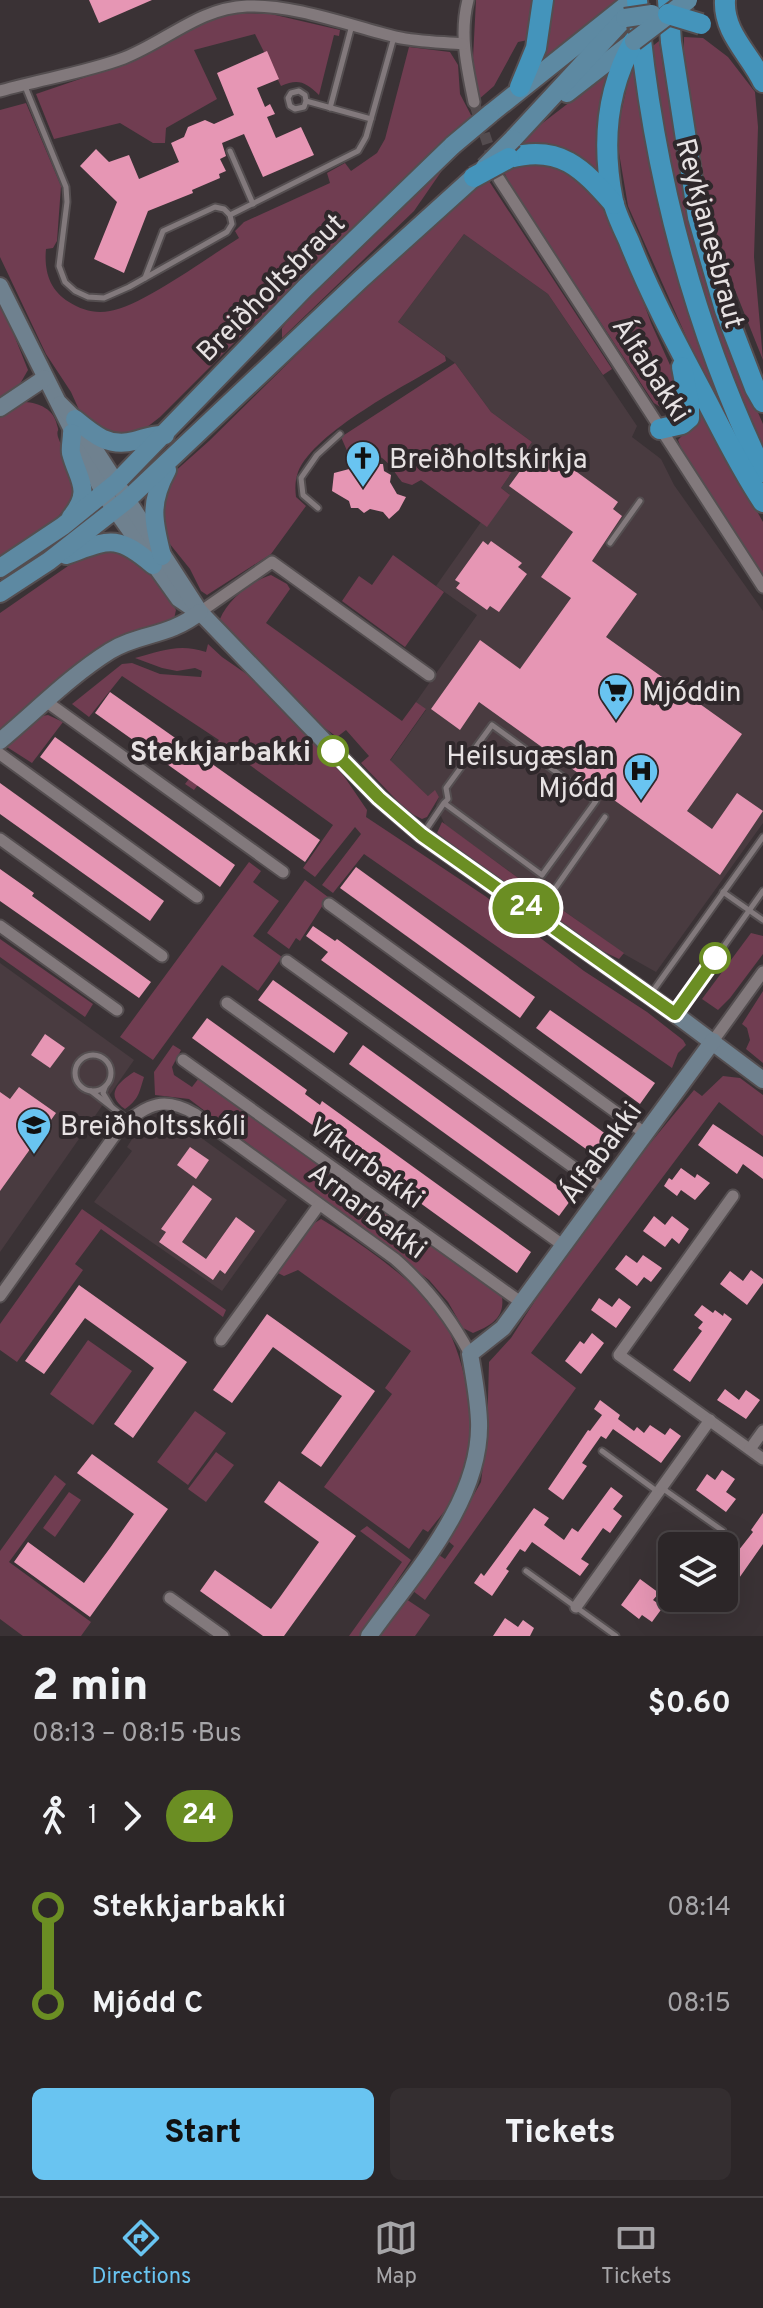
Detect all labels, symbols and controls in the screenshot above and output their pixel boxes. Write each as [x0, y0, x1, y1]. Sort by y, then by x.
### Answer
street label: Reykjanesbraut [665, 135, 751, 333]
street label: Breiðholtsbraut [190, 207, 354, 371]
street label: Álfabakki [602, 310, 698, 430]
church icon: Breiðholtskirkja [344, 439, 382, 489]
place label: Breiðholtskirkja [389, 443, 587, 479]
supermarket icon: Mjóddin [597, 672, 635, 722]
place label: Mjóddin [642, 676, 742, 712]
place label: Stekkjarbakki [130, 736, 311, 772]
marker: Stekkjarbakki [318, 736, 348, 766]
place label: Heilsugæslan Mjódd [446, 740, 615, 808]
hospital icon: Heilsugæslan Mjódd [622, 752, 660, 802]
line badge: 24 [490, 882, 562, 934]
text: 24 [508, 890, 544, 926]
unlabelled marker [700, 943, 730, 973]
street label: Álfabakki [552, 1094, 652, 1212]
school or university icon: Breiðholtsskóli [15, 1106, 53, 1156]
place label: Breiðholtsskóli [60, 1110, 246, 1146]
street label: Víkurbakki [300, 1110, 430, 1218]
street label: Arnarbakki [300, 1156, 433, 1269]
map controls [658, 1532, 738, 1612]
button: layers [658, 1532, 738, 1612]
text: 2 min [32, 1660, 148, 1716]
text: $0.60 [648, 1686, 731, 1723]
text: 08:13 – 08:15 · Bus [32, 1718, 242, 1751]
icon: walk [32, 1794, 76, 1838]
icon: forward [110, 1794, 154, 1838]
text: 24 [182, 1798, 217, 1834]
text: 1 [88, 1800, 98, 1833]
text: Stekkjarbakki [92, 1890, 286, 1927]
text: 08:14 [667, 1892, 731, 1925]
text: Mjódd C [92, 1986, 203, 2023]
text: 08:15 [667, 1988, 731, 2021]
button: Start [32, 2088, 374, 2180]
button: Tickets [390, 2088, 731, 2180]
tab: Directions [91, 2216, 191, 2291]
tab: Map [374, 2216, 418, 2291]
tab: Tickets [601, 2216, 672, 2291]

